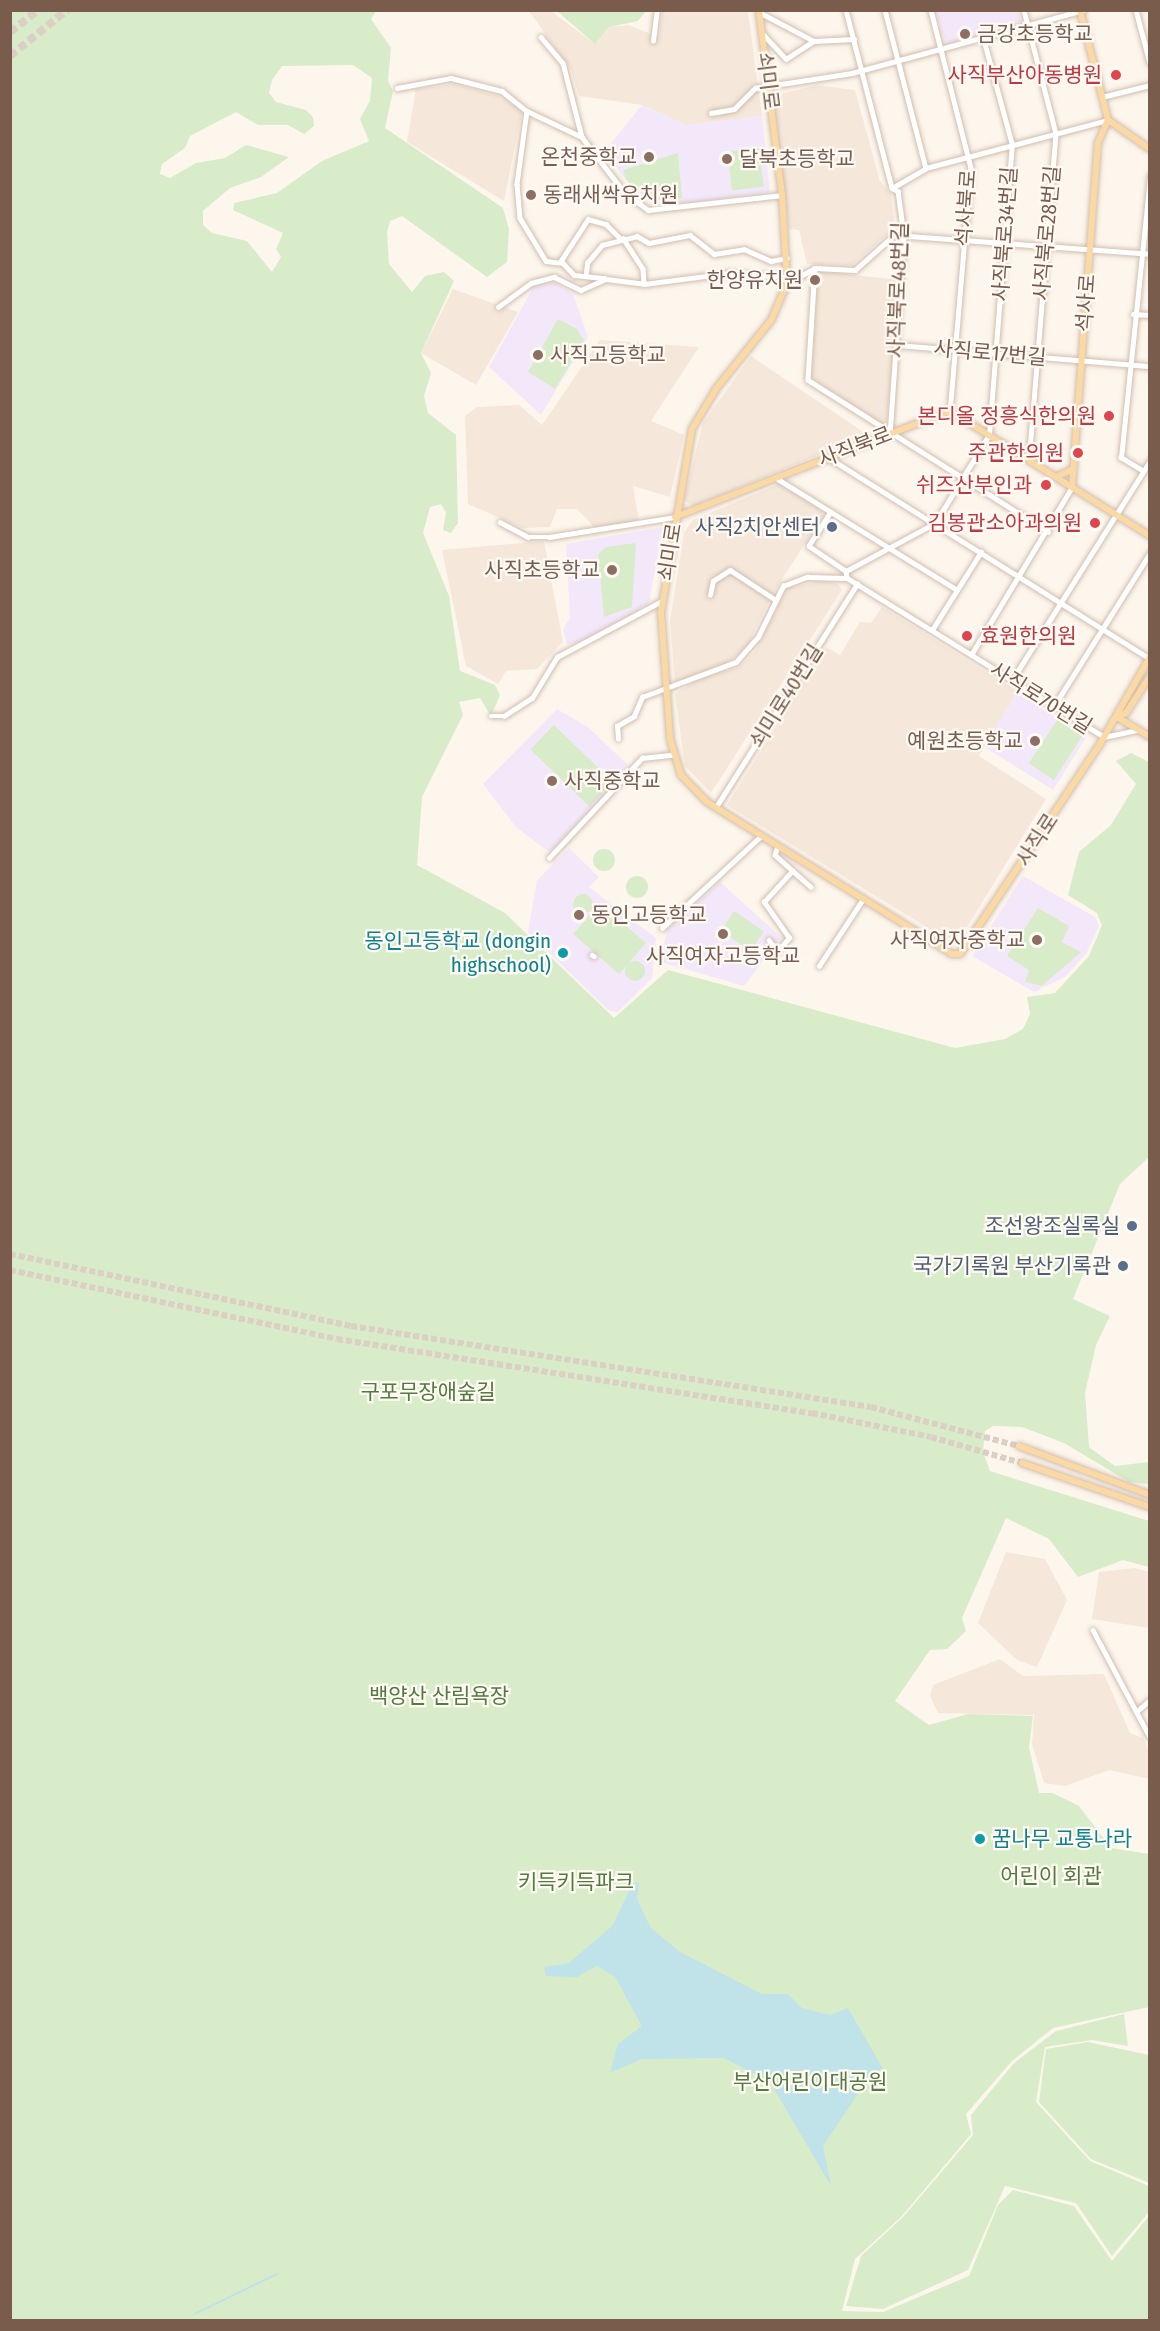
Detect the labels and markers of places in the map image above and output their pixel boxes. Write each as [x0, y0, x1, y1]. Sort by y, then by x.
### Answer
place label: 금강초등학교 [977, 21, 1093, 47]
marker: 금강초등학교 [958, 27, 972, 41]
place label: 사직부산아동병원 [947, 62, 1102, 88]
marker: 사직부산아동병원 [1107, 66, 1125, 84]
place label: 온천중학교 [540, 144, 637, 170]
place label: 달북초등학교 [739, 146, 855, 172]
marker: 온천중학교 [642, 150, 656, 164]
marker: 달북초등학교 [720, 152, 734, 166]
place label: 동래새싹유치원 [543, 182, 678, 208]
marker: 동래새싹유치원 [524, 188, 538, 202]
place label: 한양유치원 [706, 267, 803, 293]
marker: 한양유치원 [808, 273, 822, 287]
place label: 사직고등학교 [550, 342, 666, 368]
marker: 사직고등학교 [531, 348, 545, 362]
place label: 본디올 정흥식한의원 [917, 403, 1096, 429]
marker: 본디올 정흥식한의원 [1100, 407, 1118, 425]
place label: 주관한의원 [967, 440, 1064, 466]
marker: 주관한의원 [1069, 444, 1087, 462]
place label: 쉬즈산부인과 [916, 472, 1032, 498]
marker: 쉬즈산부인과 [1037, 476, 1055, 494]
place label: 김봉관소아과의원 [927, 510, 1082, 536]
place label: 사직2치안센터 [695, 514, 820, 540]
marker: 김봉관소아과의원 [1086, 514, 1104, 532]
marker: 사직2치안센터 [825, 520, 839, 534]
place label: 사직초등학교 [484, 557, 600, 583]
marker: 사직초등학교 [605, 563, 619, 577]
place label: 효원한의원 [980, 623, 1077, 649]
marker: 효원한의원 [958, 627, 976, 645]
place label: 예원초등학교 [907, 728, 1023, 754]
marker: 예원초등학교 [1028, 734, 1042, 748]
place label: 사직중학교 [564, 768, 661, 794]
marker: 사직중학교 [545, 774, 559, 788]
place label: 동인고등학교 [591, 902, 707, 928]
marker: 동인고등학교 [572, 908, 586, 922]
marker: 사직여자고등학교 [716, 927, 730, 941]
place label: 사직여자중학교 [890, 927, 1025, 953]
place label: 동인고등학교 (dongin highschool) [364, 928, 551, 978]
marker: 사직여자중학교 [1030, 933, 1044, 947]
place label: 사직여자고등학교 [646, 943, 800, 969]
marker: 동인고등학교 (dongin highschool) [556, 946, 570, 960]
place label: 조선왕조실록실 [985, 1213, 1120, 1239]
marker: 조선왕조실록실 [1125, 1219, 1139, 1233]
place label: 국가기록원 부산기록관 [913, 1253, 1111, 1279]
marker: 국가기록원 부산기록관 [1116, 1259, 1130, 1273]
place label: 꿈나무 교통나라 [992, 1826, 1132, 1852]
marker: 꿈나무 교통나라 [973, 1832, 987, 1846]

